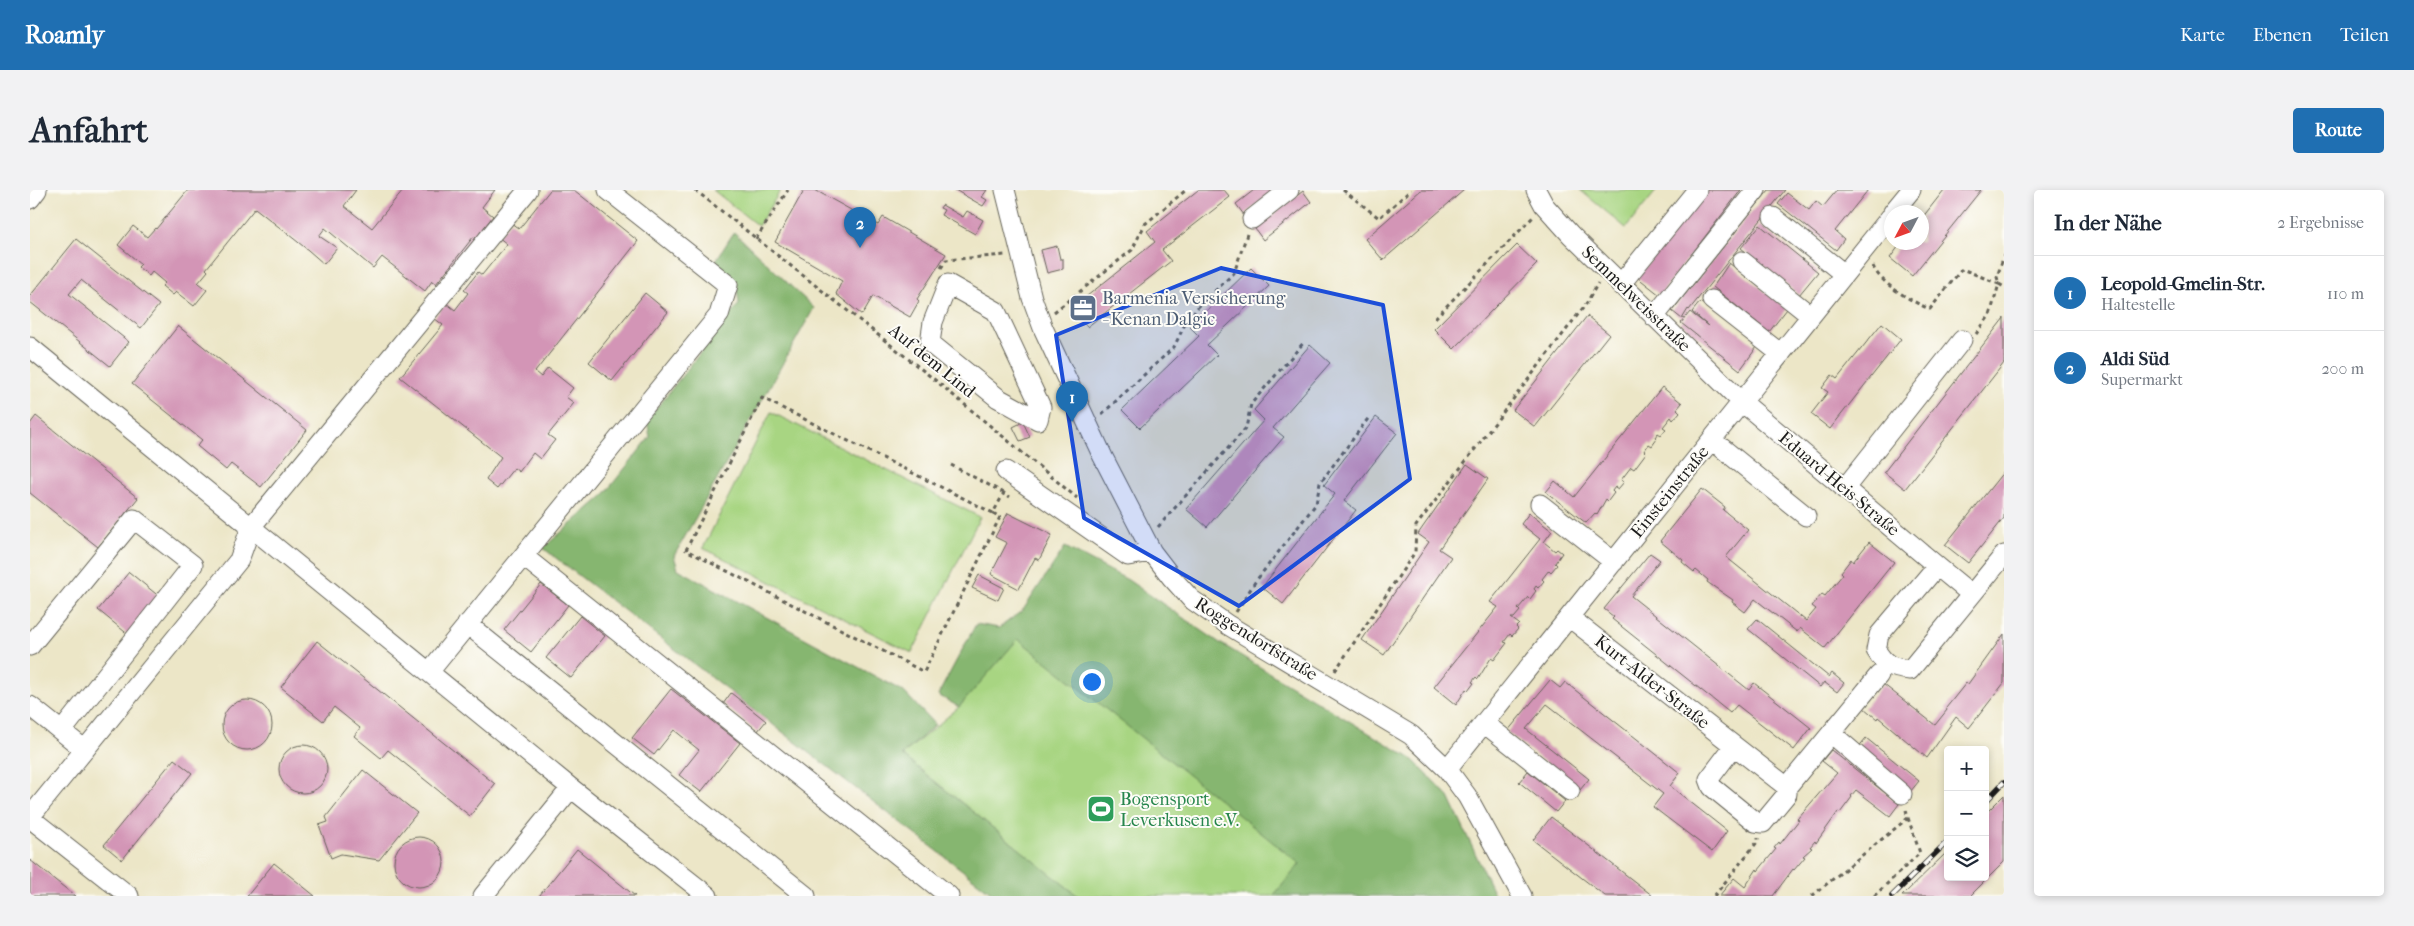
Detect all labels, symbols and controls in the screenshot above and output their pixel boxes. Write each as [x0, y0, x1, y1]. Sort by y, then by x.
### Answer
text: Roamly [25, 21, 104, 49]
text: Karte [2180, 25, 2225, 46]
text: Ebenen [2253, 25, 2312, 46]
text: Teilen [2340, 25, 2389, 46]
button: Route [2293, 108, 2384, 153]
text: Anfahrt [30, 110, 148, 151]
north arrow [1884, 205, 1929, 250]
pin: 2 [844, 207, 876, 248]
text: In der Nähe [2054, 211, 2162, 235]
text: 2 Ergebnisse [2277, 213, 2364, 232]
street label: Semmelweisstraße [1577, 242, 1695, 356]
text: Leopold-Gmelin-Str. [2101, 273, 2265, 295]
text: 1 [2067, 284, 2073, 303]
text: 110 m [2327, 284, 2364, 303]
place label: Barmenia Versicherung - Kenan Dalgic [1102, 288, 1286, 330]
office icon: Barmenia Versicherung - Kenan Dalgic [1068, 293, 1098, 323]
text: Haltestelle [2101, 295, 2175, 314]
street label: Auf dem Lind [884, 319, 980, 402]
text: Aldi Süd [2101, 348, 2169, 370]
text: 2 [2066, 359, 2074, 378]
text: 200 m [2321, 359, 2364, 378]
text: Supermarkt [2101, 370, 2183, 389]
pin: 1 [1056, 381, 1088, 422]
street label: Eduard-Heis-Straße [1774, 427, 1904, 541]
street label: Einsteinstraße [1626, 442, 1714, 542]
street label: Roggendorfstraße [1191, 593, 1321, 685]
street label: Kurt-Alder-Straße [1590, 631, 1714, 733]
your location [1079, 669, 1105, 695]
map controls [1944, 746, 1989, 881]
button: + [1944, 746, 1989, 791]
place label: Bogensport Leverkusen e.V. [1120, 789, 1239, 831]
button: − [1944, 791, 1989, 836]
sports icon: Bogensport Leverkusen e.V. [1086, 794, 1116, 824]
button: layers [1944, 836, 1989, 881]

